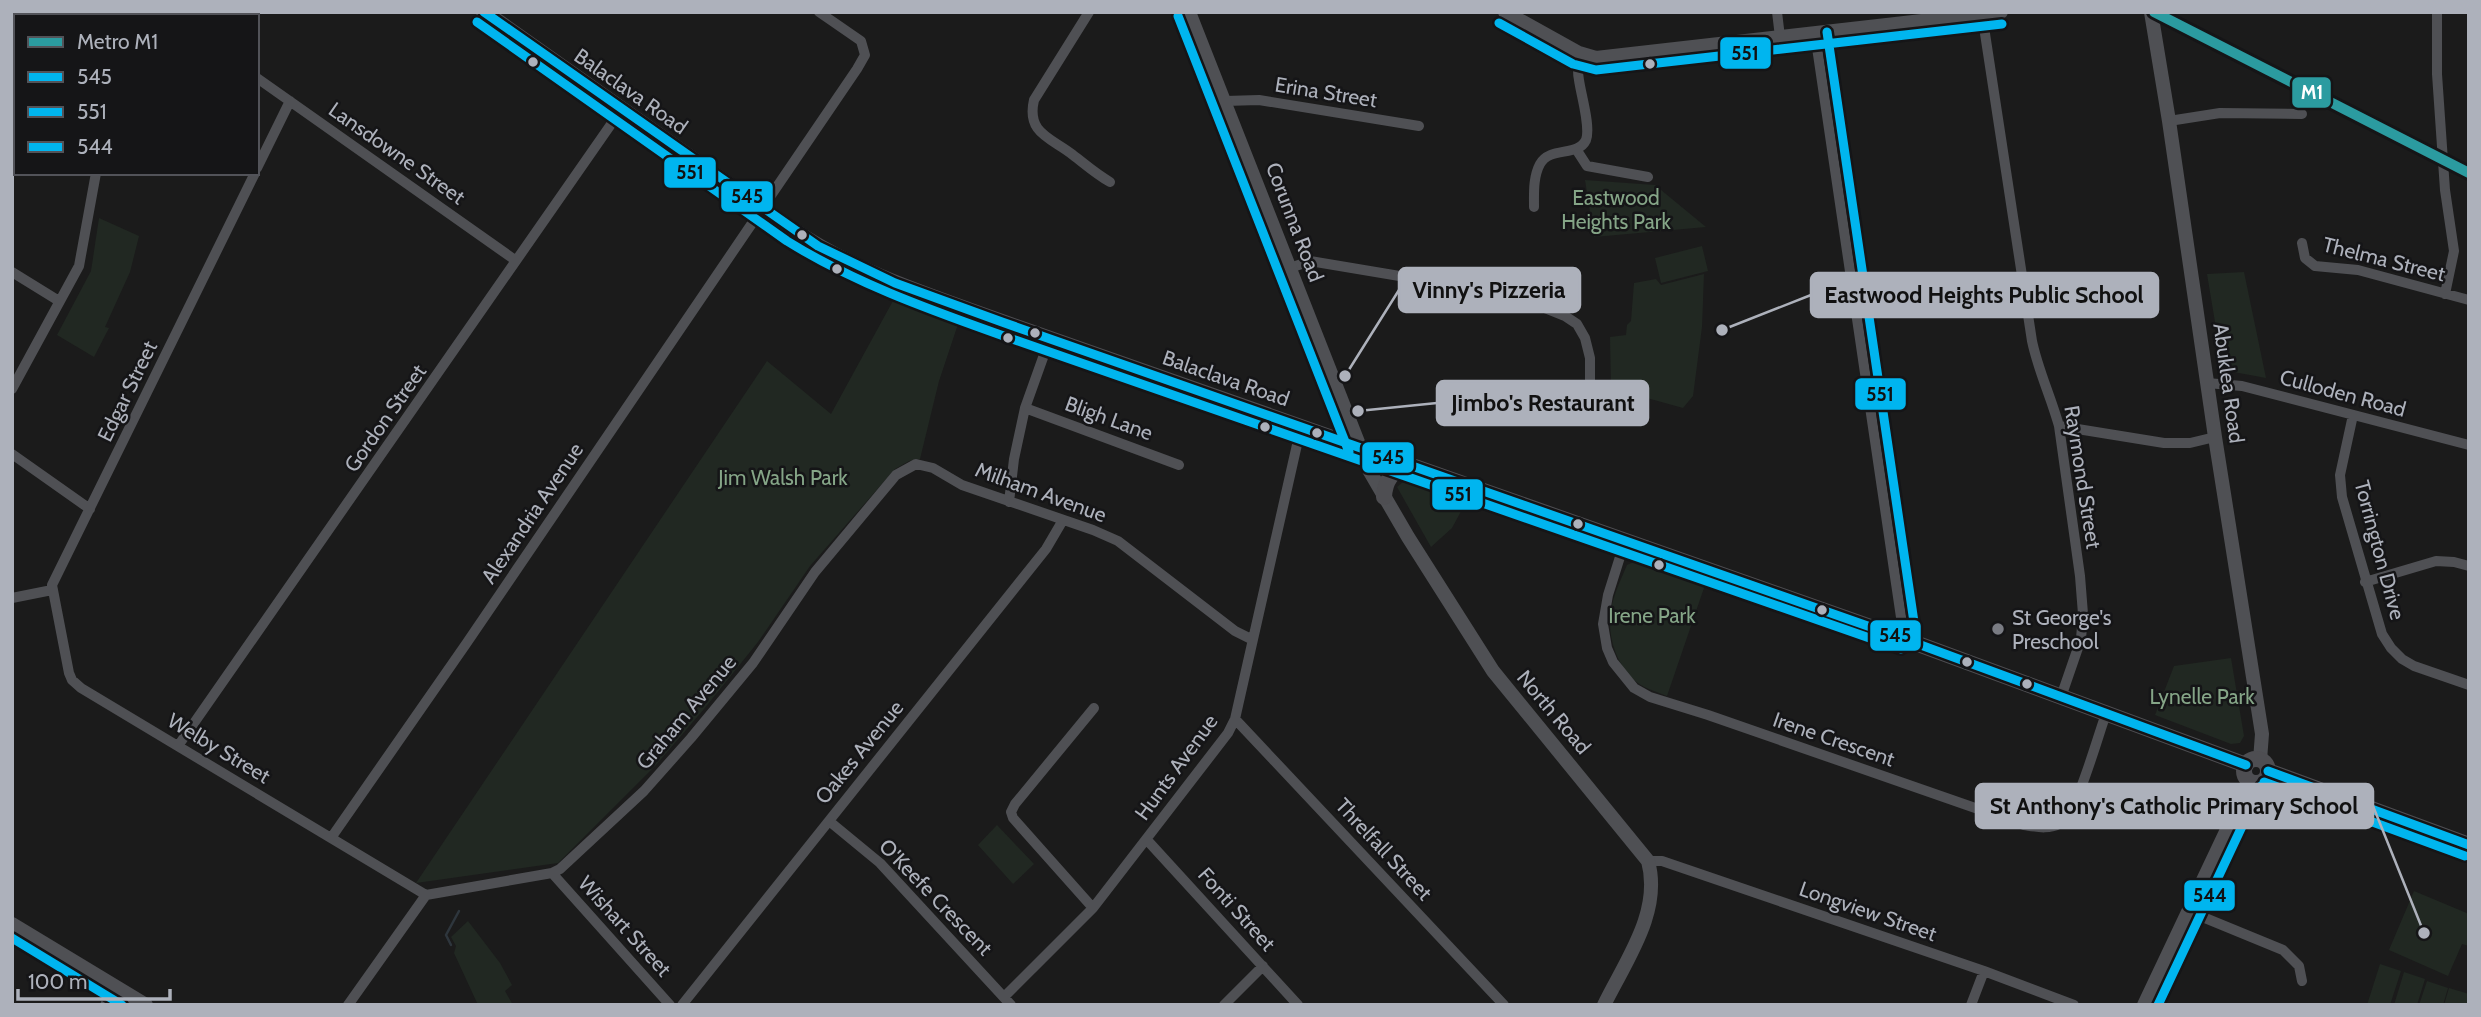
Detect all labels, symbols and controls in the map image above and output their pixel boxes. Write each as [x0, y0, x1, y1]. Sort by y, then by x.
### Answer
legend [14, 14, 259, 175]
text: Metro M1 [77, 29, 158, 54]
line badge: 551 [1719, 36, 1772, 70]
text: 551 [1731, 42, 1759, 65]
street label: Balaclava Road [570, 43, 692, 139]
unlabelled marker [526, 55, 540, 69]
unlabelled marker [1643, 57, 1657, 71]
text: 545 [77, 64, 112, 89]
street label: Erina Street [1273, 72, 1379, 112]
line badge: M1 [2291, 76, 2332, 109]
text: M1 [2301, 81, 2323, 104]
street label: Lansdowne Street [324, 97, 470, 209]
text: 551 [77, 99, 107, 124]
text: 544 [77, 134, 113, 159]
line badge: 551 [663, 156, 717, 189]
street label: Corunna Road [1261, 159, 1329, 285]
text: 551 [676, 161, 704, 184]
line badge: 545 [720, 180, 774, 213]
text: 545 [731, 185, 763, 208]
park label: Eastwood Heights Park [1561, 185, 1671, 234]
unlabelled marker [795, 228, 809, 242]
street label: Thelma Street [2320, 232, 2448, 286]
unlabelled marker [830, 262, 844, 276]
callout: Vinny's Pizzeria [1399, 268, 1580, 312]
callout: Eastwood Heights Public School [1811, 273, 2158, 317]
text: Vinny's Pizzeria [1413, 276, 1566, 304]
text: Eastwood Heights Public School [1824, 281, 2144, 309]
street label: Abuklea Road [2208, 321, 2250, 445]
unlabelled marker [1028, 326, 1042, 340]
unlabelled marker [1001, 331, 1015, 345]
street label: Edgar Street [92, 337, 162, 445]
street label: Balaclava Road [1159, 345, 1293, 411]
street label: Gordon Street [339, 359, 431, 477]
street label: Culloden Road [2277, 364, 2409, 422]
line badge: 551 [1854, 377, 1907, 411]
callout: Jimbo's Restaurant [1437, 381, 1648, 425]
text: 551 [1866, 383, 1894, 406]
text: Jimbo's Restaurant [1450, 389, 1635, 417]
street label: Bligh Lane [1062, 391, 1156, 445]
street label: Raymond Street [2059, 403, 2107, 551]
unlabelled marker [1258, 420, 1272, 434]
unlabelled marker [1310, 426, 1324, 440]
street label: Alexandria Avenue [476, 438, 588, 588]
line badge: 545 [1361, 441, 1415, 474]
text: 545 [1372, 446, 1404, 469]
street label: Milham Avenue [972, 457, 1110, 527]
park label: Jim Walsh Park [717, 465, 848, 490]
line badge: 551 [1431, 478, 1484, 511]
street label: Torrington Drive [2349, 478, 2411, 623]
text: 551 [1444, 483, 1472, 506]
unlabelled marker [1571, 517, 1585, 531]
unlabelled marker [1652, 558, 1666, 572]
park label: Irene Park [1608, 603, 1696, 628]
unlabelled marker [1815, 603, 1829, 617]
place label: St George's Preschool [2012, 605, 2112, 654]
line badge: 545 [1869, 619, 1922, 652]
marker: St George's Preschool [1990, 621, 2006, 637]
text: 545 [1879, 624, 1911, 647]
street label: Graham Avenue [631, 649, 741, 774]
unlabelled marker [1960, 655, 1974, 669]
street label: North Road [1512, 665, 1596, 759]
unlabelled marker [2020, 677, 2034, 691]
park label: Lynelle Park [2149, 684, 2255, 709]
street label: Oakes Avenue [810, 695, 908, 809]
street label: Irene Crescent [1770, 707, 1898, 771]
street label: Welby Street [163, 708, 275, 788]
street label: Hunts Avenue [1129, 709, 1223, 825]
callout: St Anthony's Catholic Primary School [1976, 784, 2373, 828]
text: St Anthony's Catholic Primary School [1990, 792, 2358, 820]
street label: Threlfall Street [1331, 793, 1437, 905]
street label: O'Keefe Crescent [874, 834, 998, 960]
street label: Fonti Street [1193, 862, 1281, 956]
street label: Wishart Street [573, 871, 677, 981]
street label: Longview Street [1796, 876, 1940, 946]
line badge: 544 [2183, 879, 2236, 912]
text: 544 [2193, 884, 2227, 907]
scale bar [18, 958, 170, 1002]
text: 100 m [28, 969, 87, 994]

